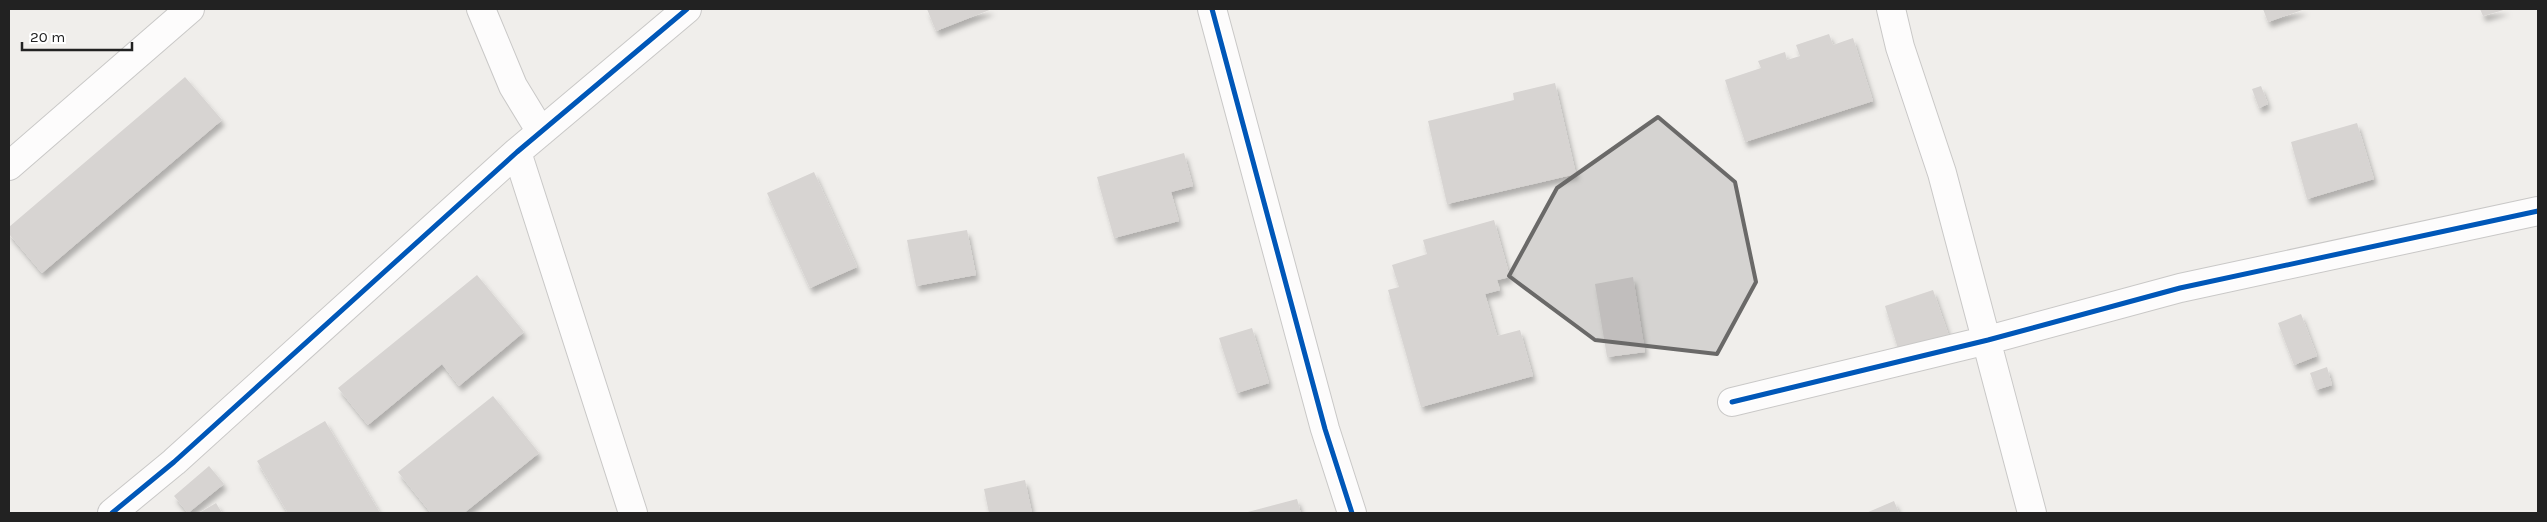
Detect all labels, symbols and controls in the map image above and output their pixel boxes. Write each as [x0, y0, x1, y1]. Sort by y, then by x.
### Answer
scale bar [22, 20, 132, 52]
text: 20 m [30, 28, 65, 46]

